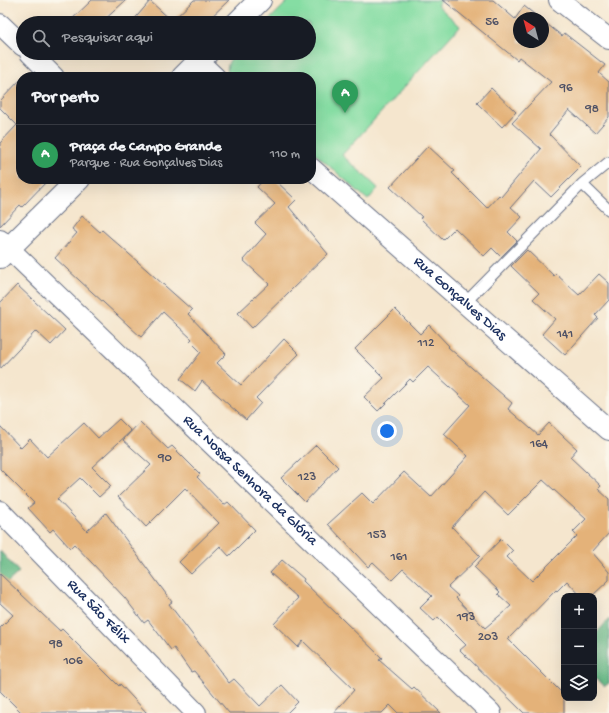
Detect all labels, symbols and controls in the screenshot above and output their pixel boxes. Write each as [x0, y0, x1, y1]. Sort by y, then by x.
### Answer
north arrow [513, 12, 549, 48]
house number: 56 [485, 15, 499, 30]
search box [16, 16, 316, 60]
icon: search [30, 27, 52, 49]
text: Pesquisar aqui [62, 29, 153, 47]
pin: A [332, 80, 358, 113]
house number: 96 [558, 81, 573, 96]
text: Por perto [32, 88, 99, 108]
house number: 98 [584, 102, 599, 117]
text: Praça de Campo Grande [70, 138, 222, 156]
text: A [41, 147, 49, 162]
text: 110 m [270, 147, 300, 162]
text: Parque · Rua Gonçalves Dias [70, 156, 222, 171]
street label: Rua Gonçalves Dias [409, 253, 510, 345]
house number: 141 [556, 327, 573, 342]
house number: 112 [417, 336, 435, 351]
street label: Rua Nossa Senhora da Glória [179, 412, 322, 550]
your location [377, 421, 397, 441]
house number: 164 [529, 437, 548, 452]
house number: 90 [157, 451, 173, 466]
house number: 123 [297, 470, 316, 485]
house number: 153 [367, 528, 387, 543]
house number: 161 [389, 550, 408, 565]
street label: Rua São Félix [63, 576, 134, 648]
map controls [561, 593, 597, 701]
button: + [561, 593, 597, 629]
house number: 193 [456, 610, 476, 625]
button: − [561, 629, 597, 665]
house number: 203 [478, 630, 498, 645]
house number: 98 [48, 637, 63, 652]
house number: 106 [62, 654, 83, 669]
button: layers [561, 665, 597, 701]

